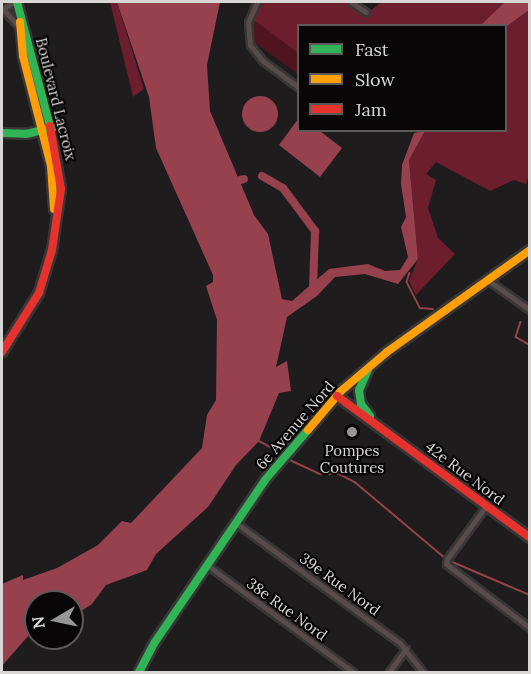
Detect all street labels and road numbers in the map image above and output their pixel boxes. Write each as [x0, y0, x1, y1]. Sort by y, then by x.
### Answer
street label: Boulevard Lacroix [32, 36, 80, 162]
street label: 6e Avenue Nord [252, 377, 338, 473]
street label: 42e Rue Nord [422, 437, 508, 509]
street label: 39e Rue Nord [296, 549, 384, 619]
street label: 38e Rue Nord [243, 574, 331, 644]

